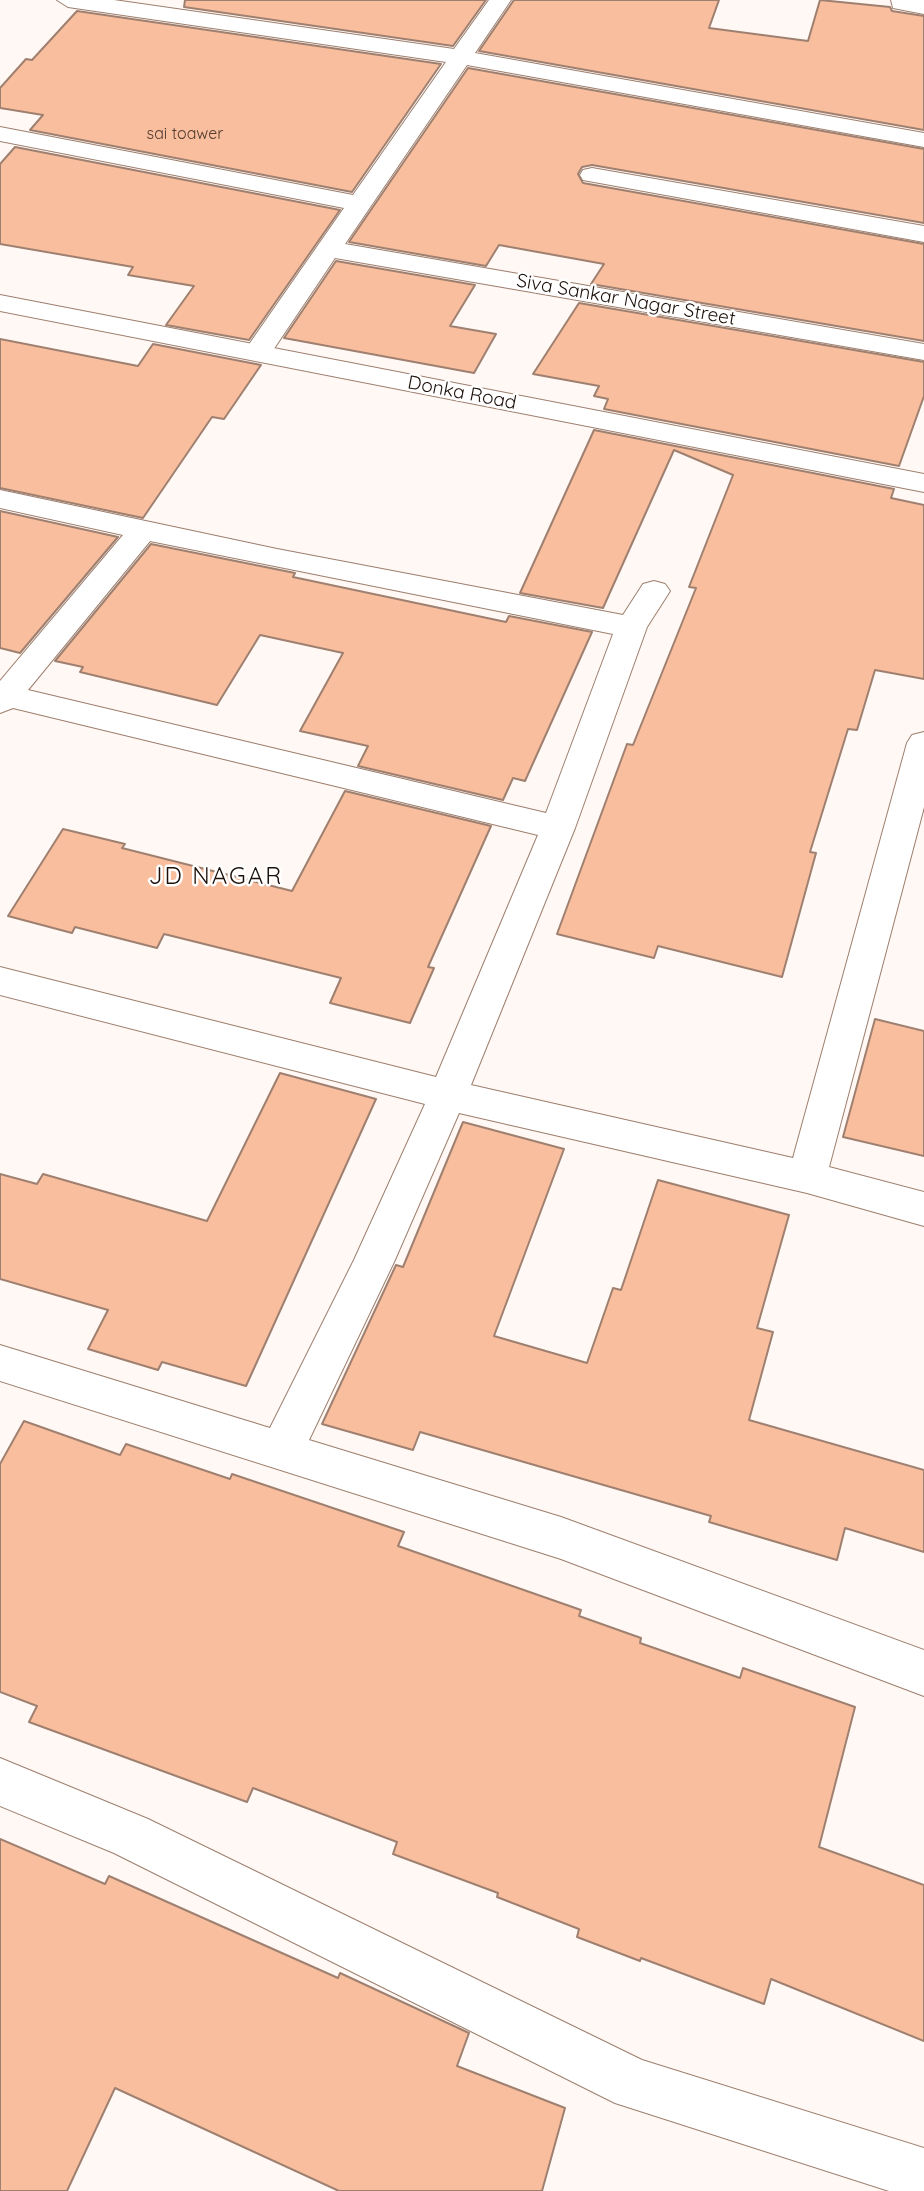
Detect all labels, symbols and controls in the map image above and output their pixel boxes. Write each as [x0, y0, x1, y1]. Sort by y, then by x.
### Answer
house number: sai toawer [147, 124, 223, 144]
street label: Siva Sankar Nagar Street [515, 270, 737, 330]
street label: Donka Road [406, 371, 518, 415]
district label: JD NAGAR [150, 863, 282, 891]

